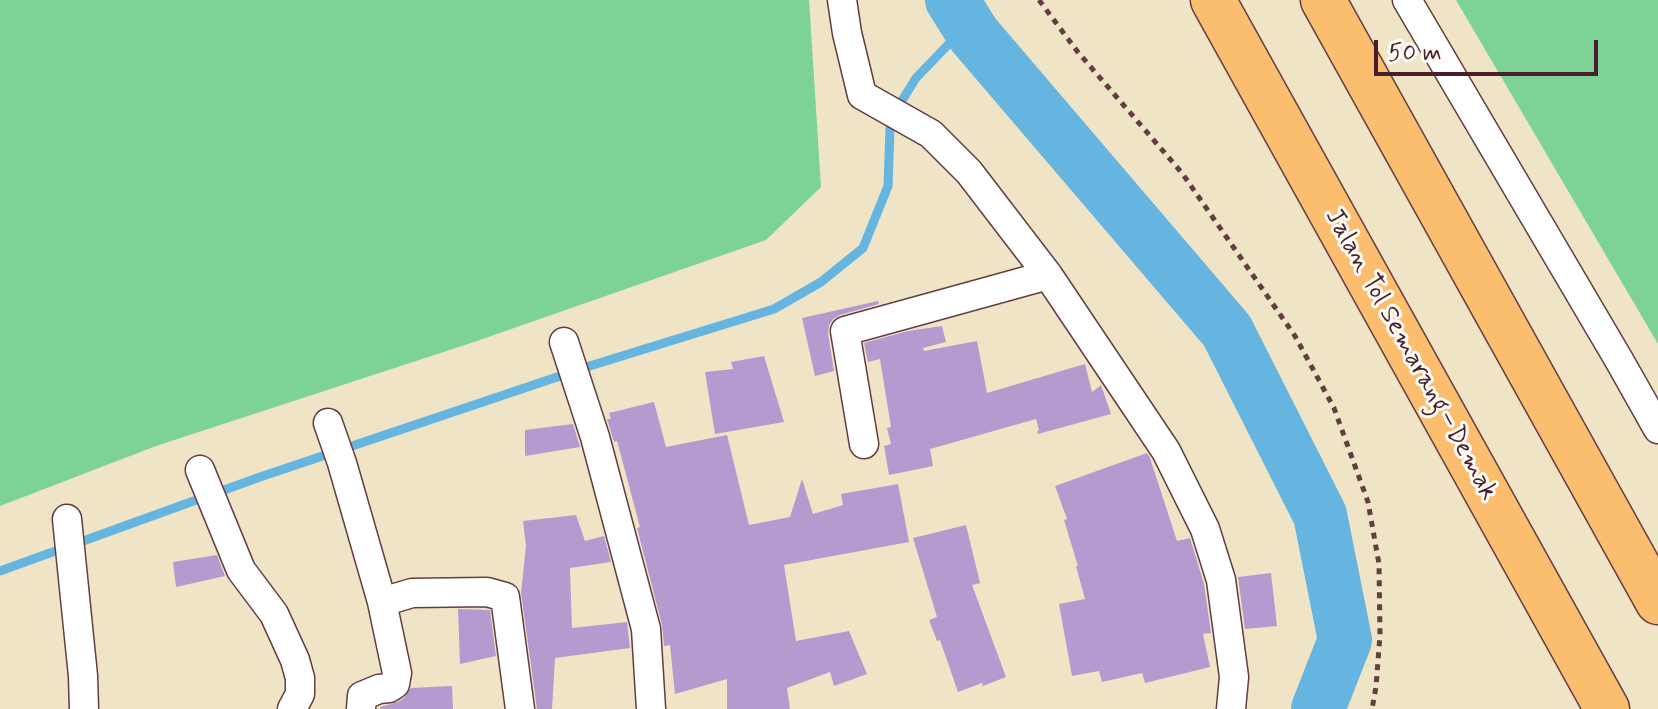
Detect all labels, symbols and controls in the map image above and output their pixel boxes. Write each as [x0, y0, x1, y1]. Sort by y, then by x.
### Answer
scale bar [1378, 24, 1602, 74]
text: 50 m [1388, 38, 1442, 69]
street label: Jalan Tol Semarang–Demak [1317, 204, 1503, 506]

